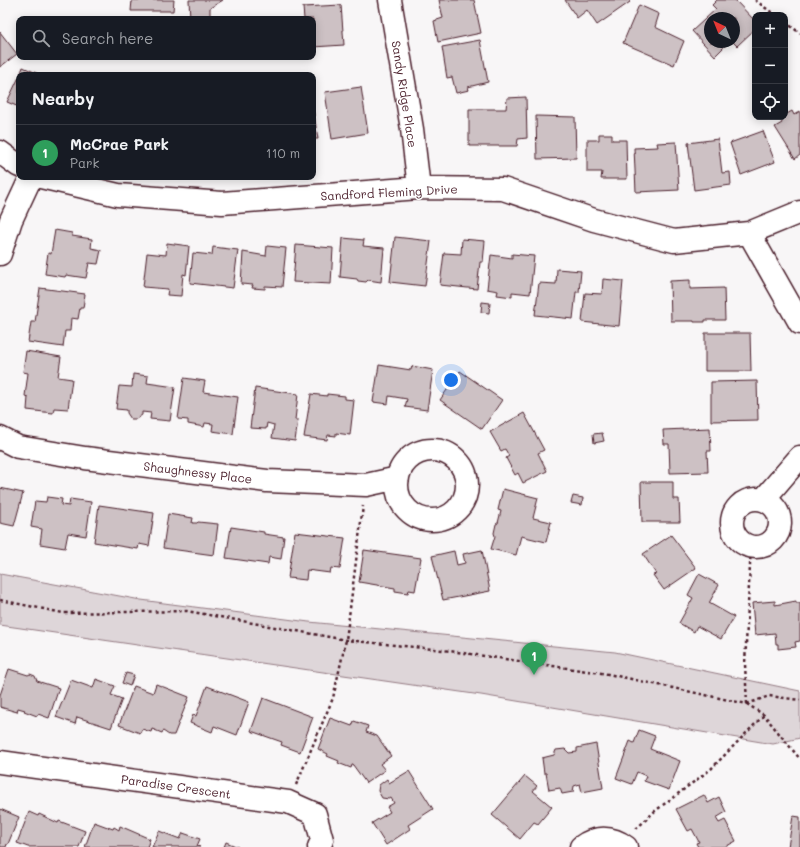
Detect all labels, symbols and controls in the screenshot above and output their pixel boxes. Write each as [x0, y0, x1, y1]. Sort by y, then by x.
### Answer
north arrow [704, 12, 740, 48]
map controls [752, 12, 788, 120]
button: + [752, 12, 788, 48]
search box [16, 16, 316, 60]
icon: search [30, 27, 52, 49]
text: Search here [62, 28, 153, 48]
street label: Sandy Ridge Place [389, 39, 421, 149]
button: − [752, 48, 788, 84]
button: locate [752, 84, 788, 120]
text: Nearby [32, 87, 94, 109]
text: McCrae Park [70, 134, 169, 154]
text: 1 [42, 144, 48, 161]
text: 110 m [266, 144, 300, 161]
text: Park [70, 154, 99, 171]
street label: Sandford Fleming Drive [320, 180, 458, 204]
your location [441, 370, 461, 390]
street label: Shaughnessy Place [143, 457, 253, 487]
pin: 1 [521, 642, 547, 675]
street label: Paradise Crescent [120, 770, 232, 802]

